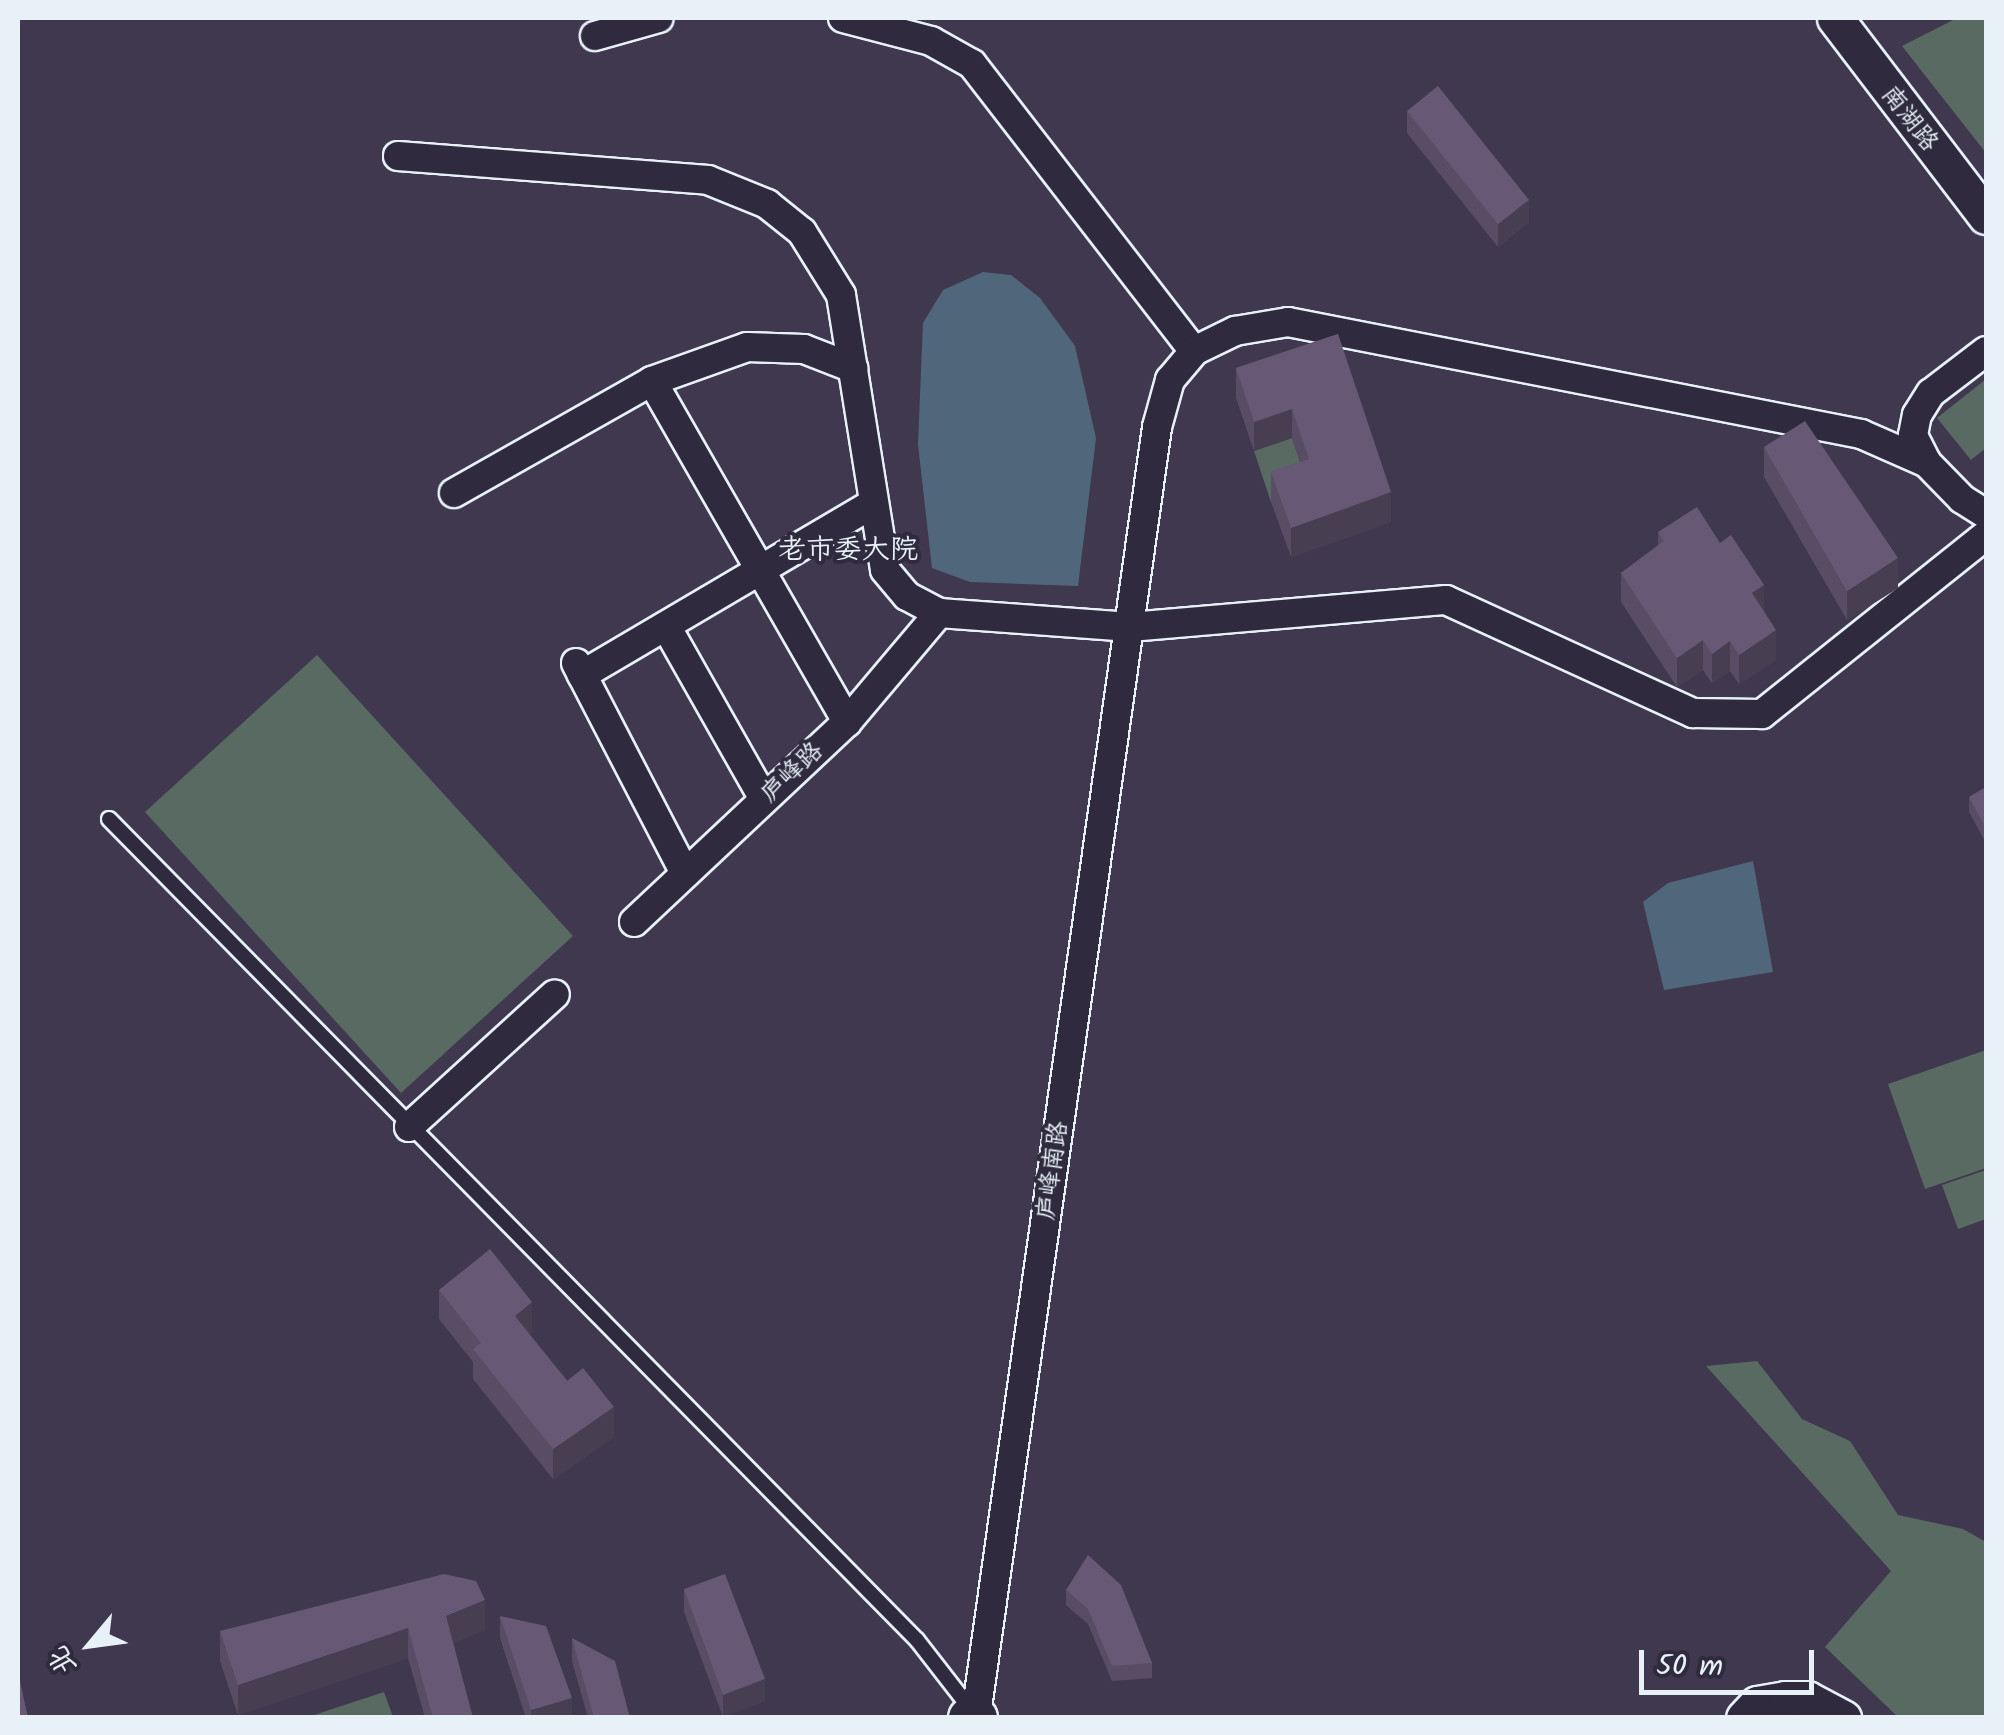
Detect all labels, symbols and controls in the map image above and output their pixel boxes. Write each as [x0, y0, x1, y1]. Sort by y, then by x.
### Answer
street label: 南湖路 [1874, 80, 1944, 158]
district label: 老市委大院 [778, 534, 918, 568]
street label: 庐峰路 [754, 736, 830, 810]
street label: 庐峰南路 [1031, 1119, 1075, 1223]
north arrow [40, 1595, 140, 1695]
scale bar [1644, 1630, 1819, 1692]
text: 北 [37, 1637, 90, 1683]
text: 50 m [1656, 1643, 1723, 1691]

